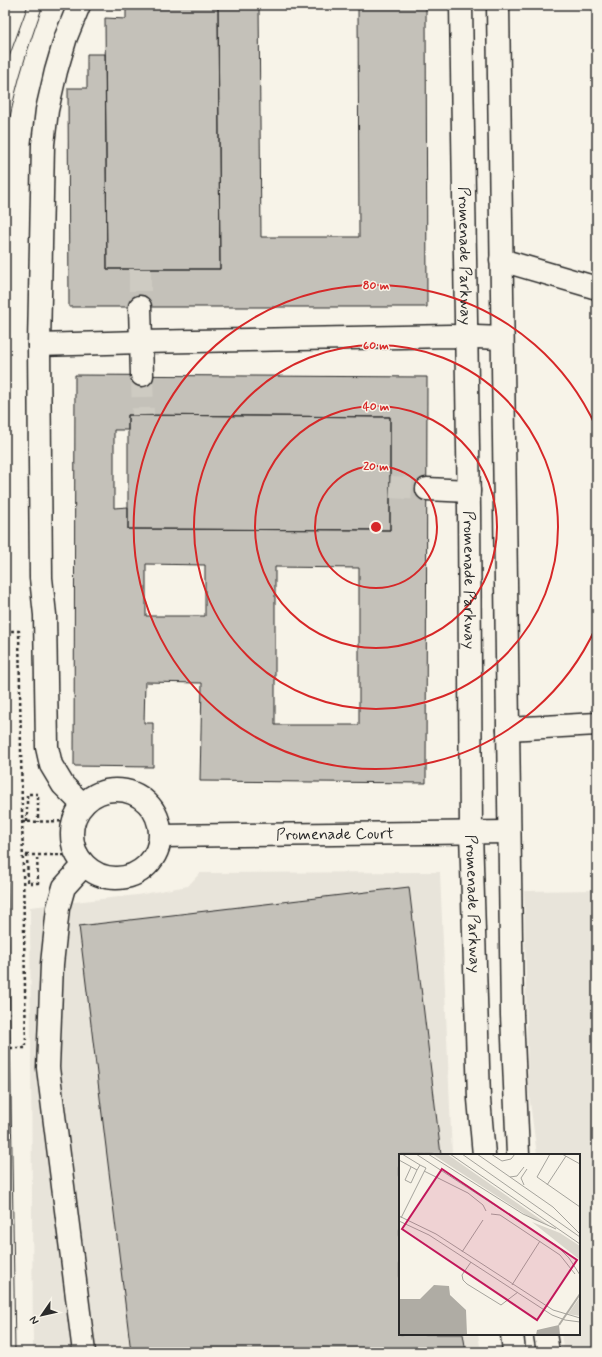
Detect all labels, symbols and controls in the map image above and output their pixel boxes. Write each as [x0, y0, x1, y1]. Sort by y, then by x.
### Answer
street label: Promenade Parkway [453, 187, 477, 325]
text: 80 m [363, 278, 390, 294]
text: 60 m [363, 338, 389, 354]
text: 40 m [363, 399, 390, 415]
text: 20 m [363, 459, 389, 475]
street label: Promenade Parkway [459, 511, 480, 649]
centre of rings [369, 520, 383, 534]
street label: Promenade Court [276, 823, 395, 845]
street label: Promenade Parkway [461, 834, 486, 973]
inset map [399, 1154, 580, 1335]
north arrow [22, 1295, 62, 1335]
text: N [27, 1313, 42, 1327]

